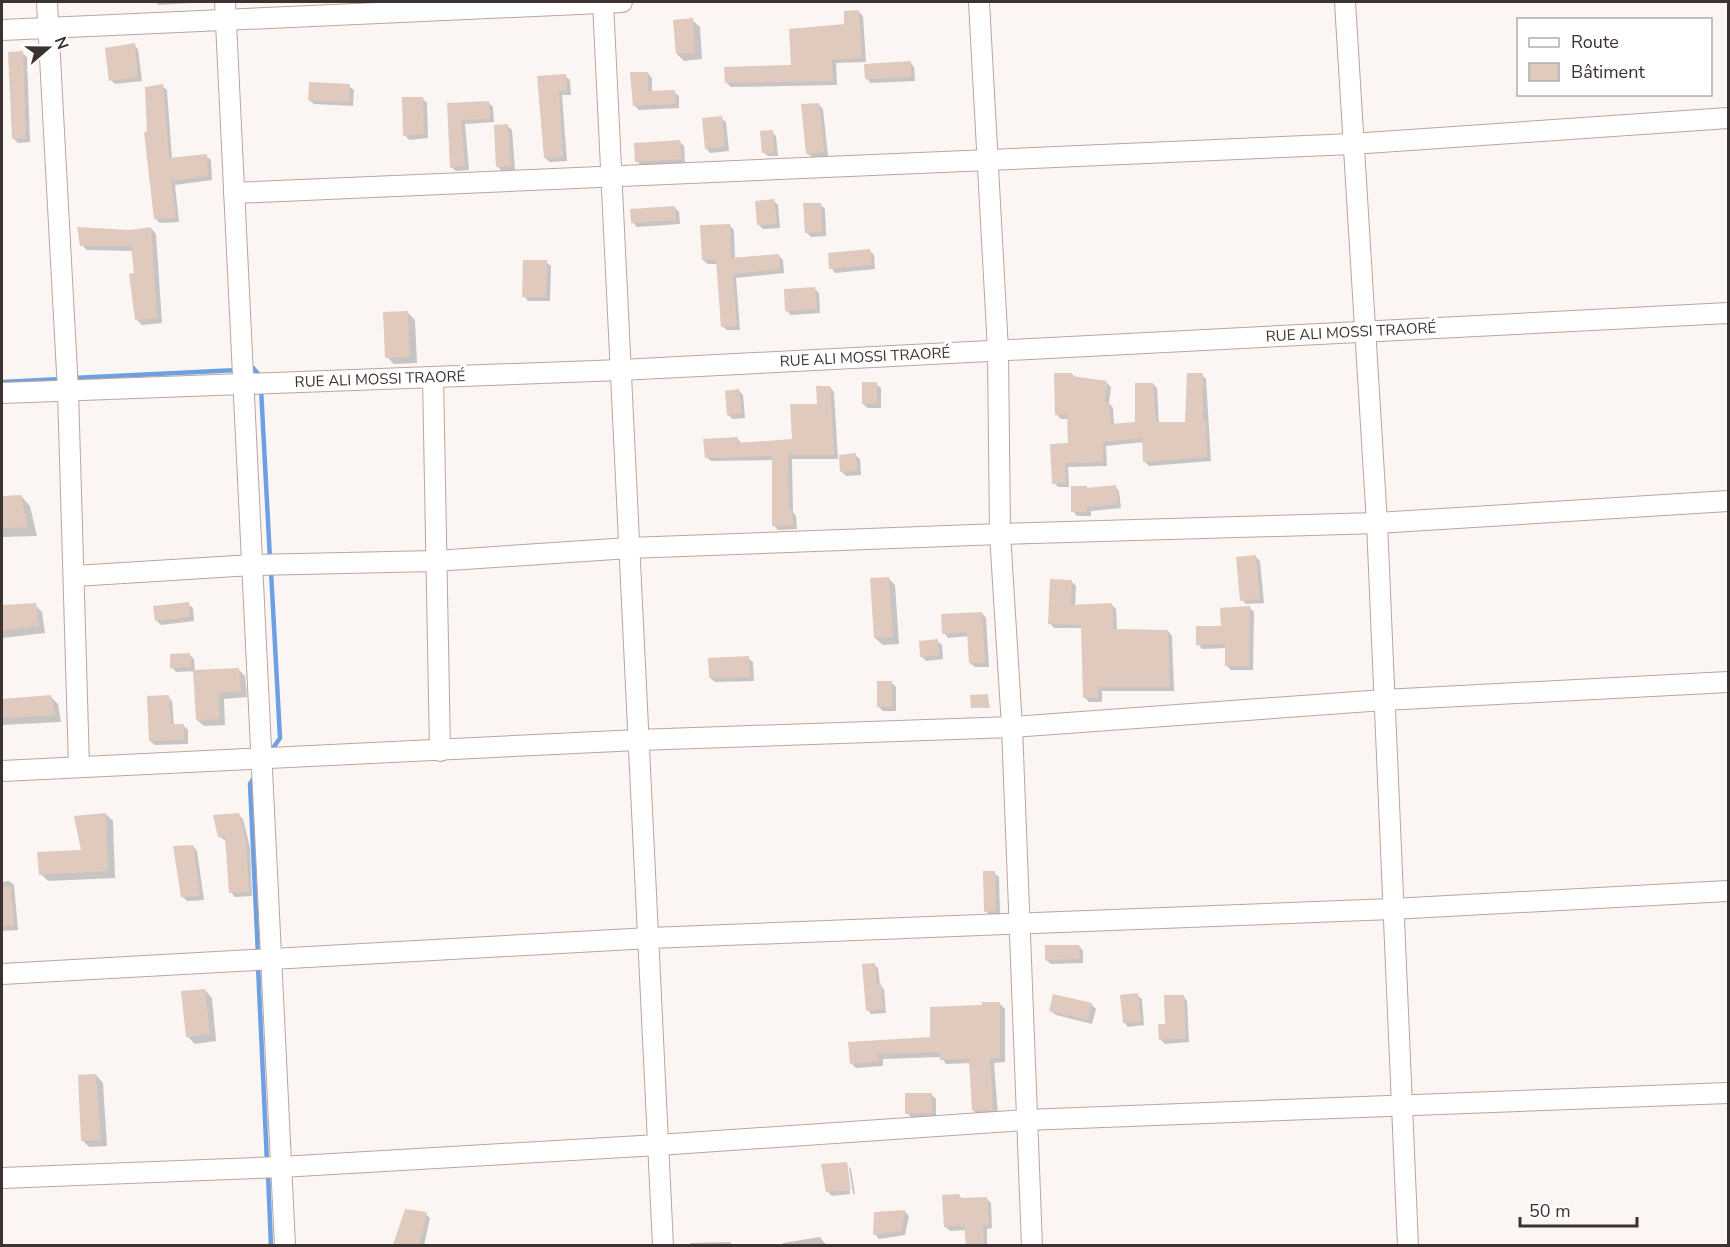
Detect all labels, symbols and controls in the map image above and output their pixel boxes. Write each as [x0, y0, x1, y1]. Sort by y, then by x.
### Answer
north arrow [18, 18, 78, 78]
legend [1517, 18, 1712, 96]
text: Route [1571, 30, 1619, 54]
text: N [49, 34, 74, 53]
text: Bâtiment [1571, 60, 1645, 84]
street label: RUE ALI MOSSI TRAORÉ [1265, 318, 1437, 346]
street label: RUE ALI MOSSI TRAORÉ [779, 343, 951, 371]
street label: RUE ALI MOSSI TRAORÉ [294, 366, 466, 392]
scale bar [1520, 1190, 1637, 1228]
text: 50 m [1529, 1199, 1571, 1223]

